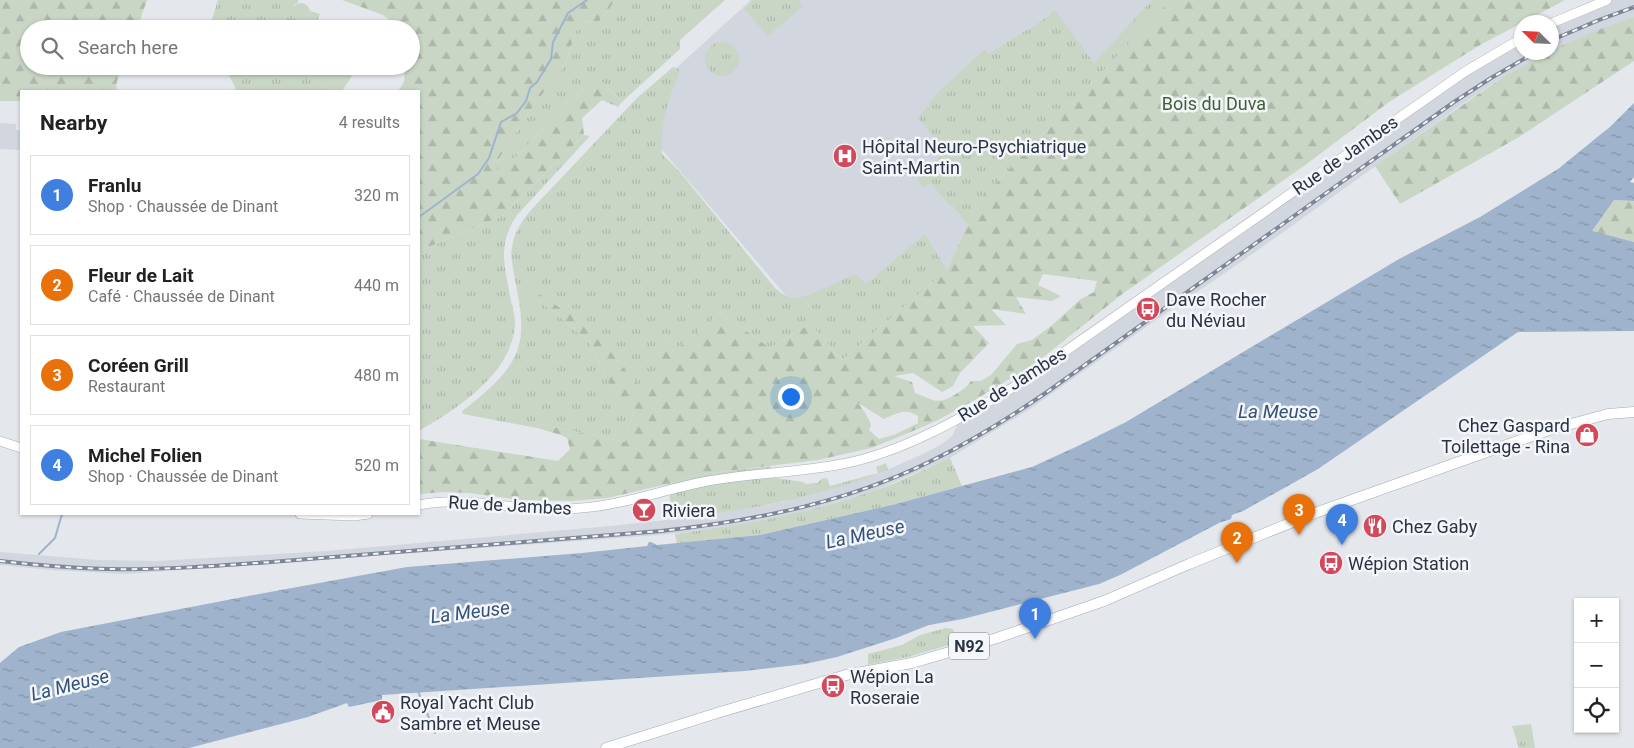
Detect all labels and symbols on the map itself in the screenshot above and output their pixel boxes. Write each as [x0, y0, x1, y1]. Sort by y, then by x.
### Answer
north arrow [1514, 15, 1559, 60]
park label: Bois du Duva [1162, 93, 1266, 114]
street label: Rue de Jambes [1288, 111, 1402, 199]
place label: Hôpital Neuro-Psychiatrique Saint-Martin [862, 136, 1086, 178]
hospital icon: Hôpital Neuro-Psychiatrique Saint-Martin [832, 143, 858, 169]
place label: Dave Rocher du Néviau [1166, 289, 1266, 331]
bus stop icon: Dave Rocher du Néviau [1135, 296, 1161, 322]
street label: Rue de Jambes [954, 342, 1070, 426]
your location [778, 384, 804, 410]
water label: La Meuse [1238, 400, 1318, 423]
place label: Chez Gaspard Toilettage - Rina [1441, 415, 1570, 457]
shop icon: Chez Gaspard Toilettage - Rina [1574, 422, 1600, 448]
street label: Rue de Jambes [448, 491, 572, 519]
pin: 3 [1283, 494, 1315, 535]
bar icon: Riviera [631, 497, 657, 523]
place label: Riviera [662, 500, 716, 521]
pin: 4 [1326, 504, 1358, 545]
restaurant icon: Chez Gaby [1362, 513, 1388, 539]
water label: La Meuse [824, 514, 907, 554]
place label: Chez Gaby [1392, 516, 1478, 537]
pin: 2 [1221, 522, 1253, 563]
bus stop icon: Wépion Station [1318, 550, 1344, 576]
place label: Wépion Station [1348, 553, 1469, 574]
water label: La Meuse [429, 596, 511, 628]
pin: 1 [1019, 598, 1051, 639]
road number: N92 [949, 632, 989, 659]
water label: La Meuse [28, 664, 112, 706]
place label: Wépion La Roseraie [850, 666, 934, 708]
bus stop icon: Wépion La Roseraie [820, 673, 846, 699]
place label: Royal Yacht Club Sambre et Meuse [400, 692, 540, 734]
public building icon: Royal Yacht Club Sambre et Meuse [370, 699, 396, 725]

